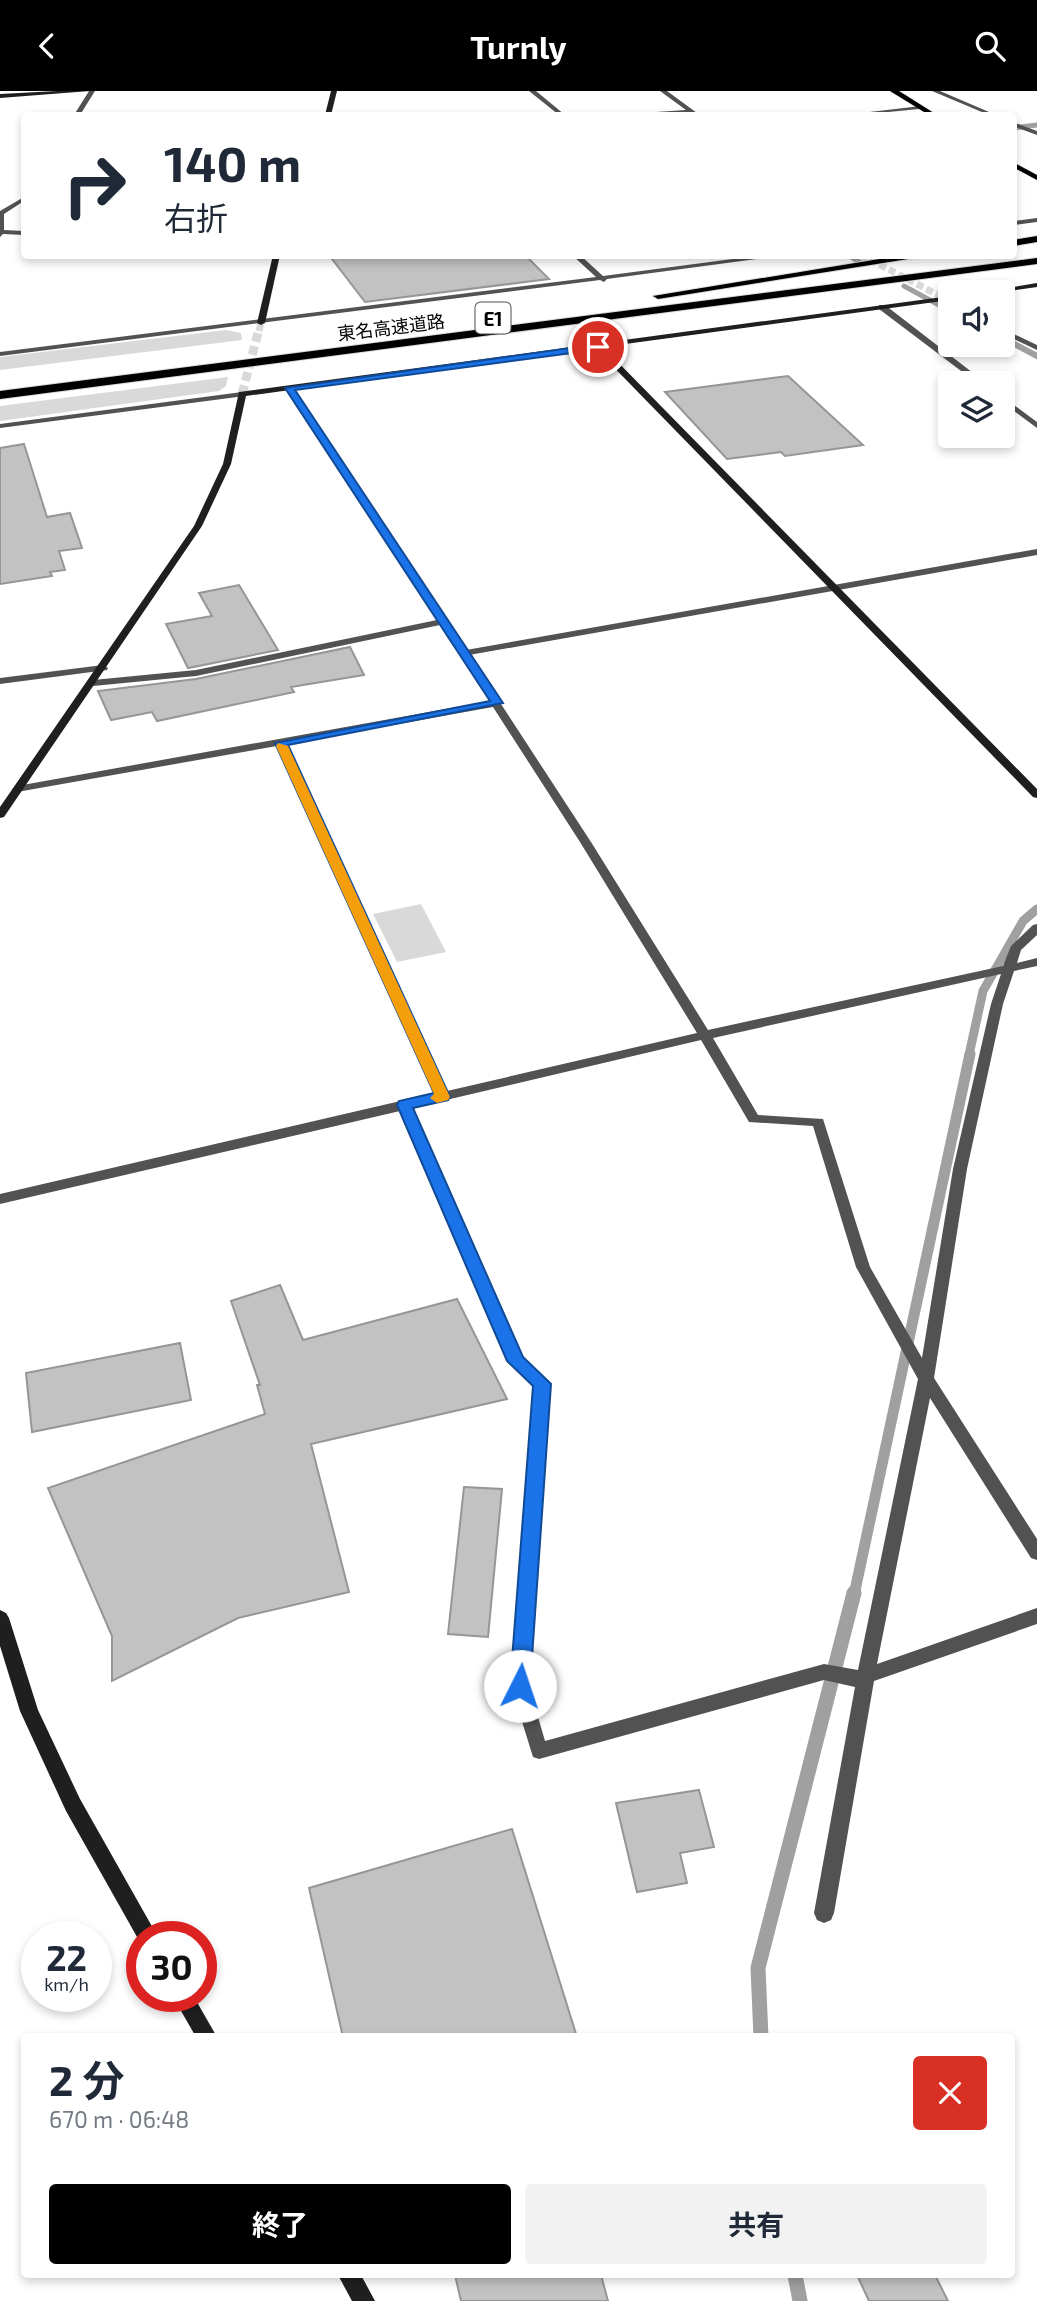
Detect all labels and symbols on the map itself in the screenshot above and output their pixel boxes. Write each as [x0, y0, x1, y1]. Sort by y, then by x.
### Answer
road number: E1 [476, 303, 510, 334]
street label: 東名高速道路 [336, 310, 446, 344]
pin [568, 317, 628, 377]
position arrow [483, 1649, 557, 1723]
speed limit sign: 30 [126, 1921, 217, 2012]

